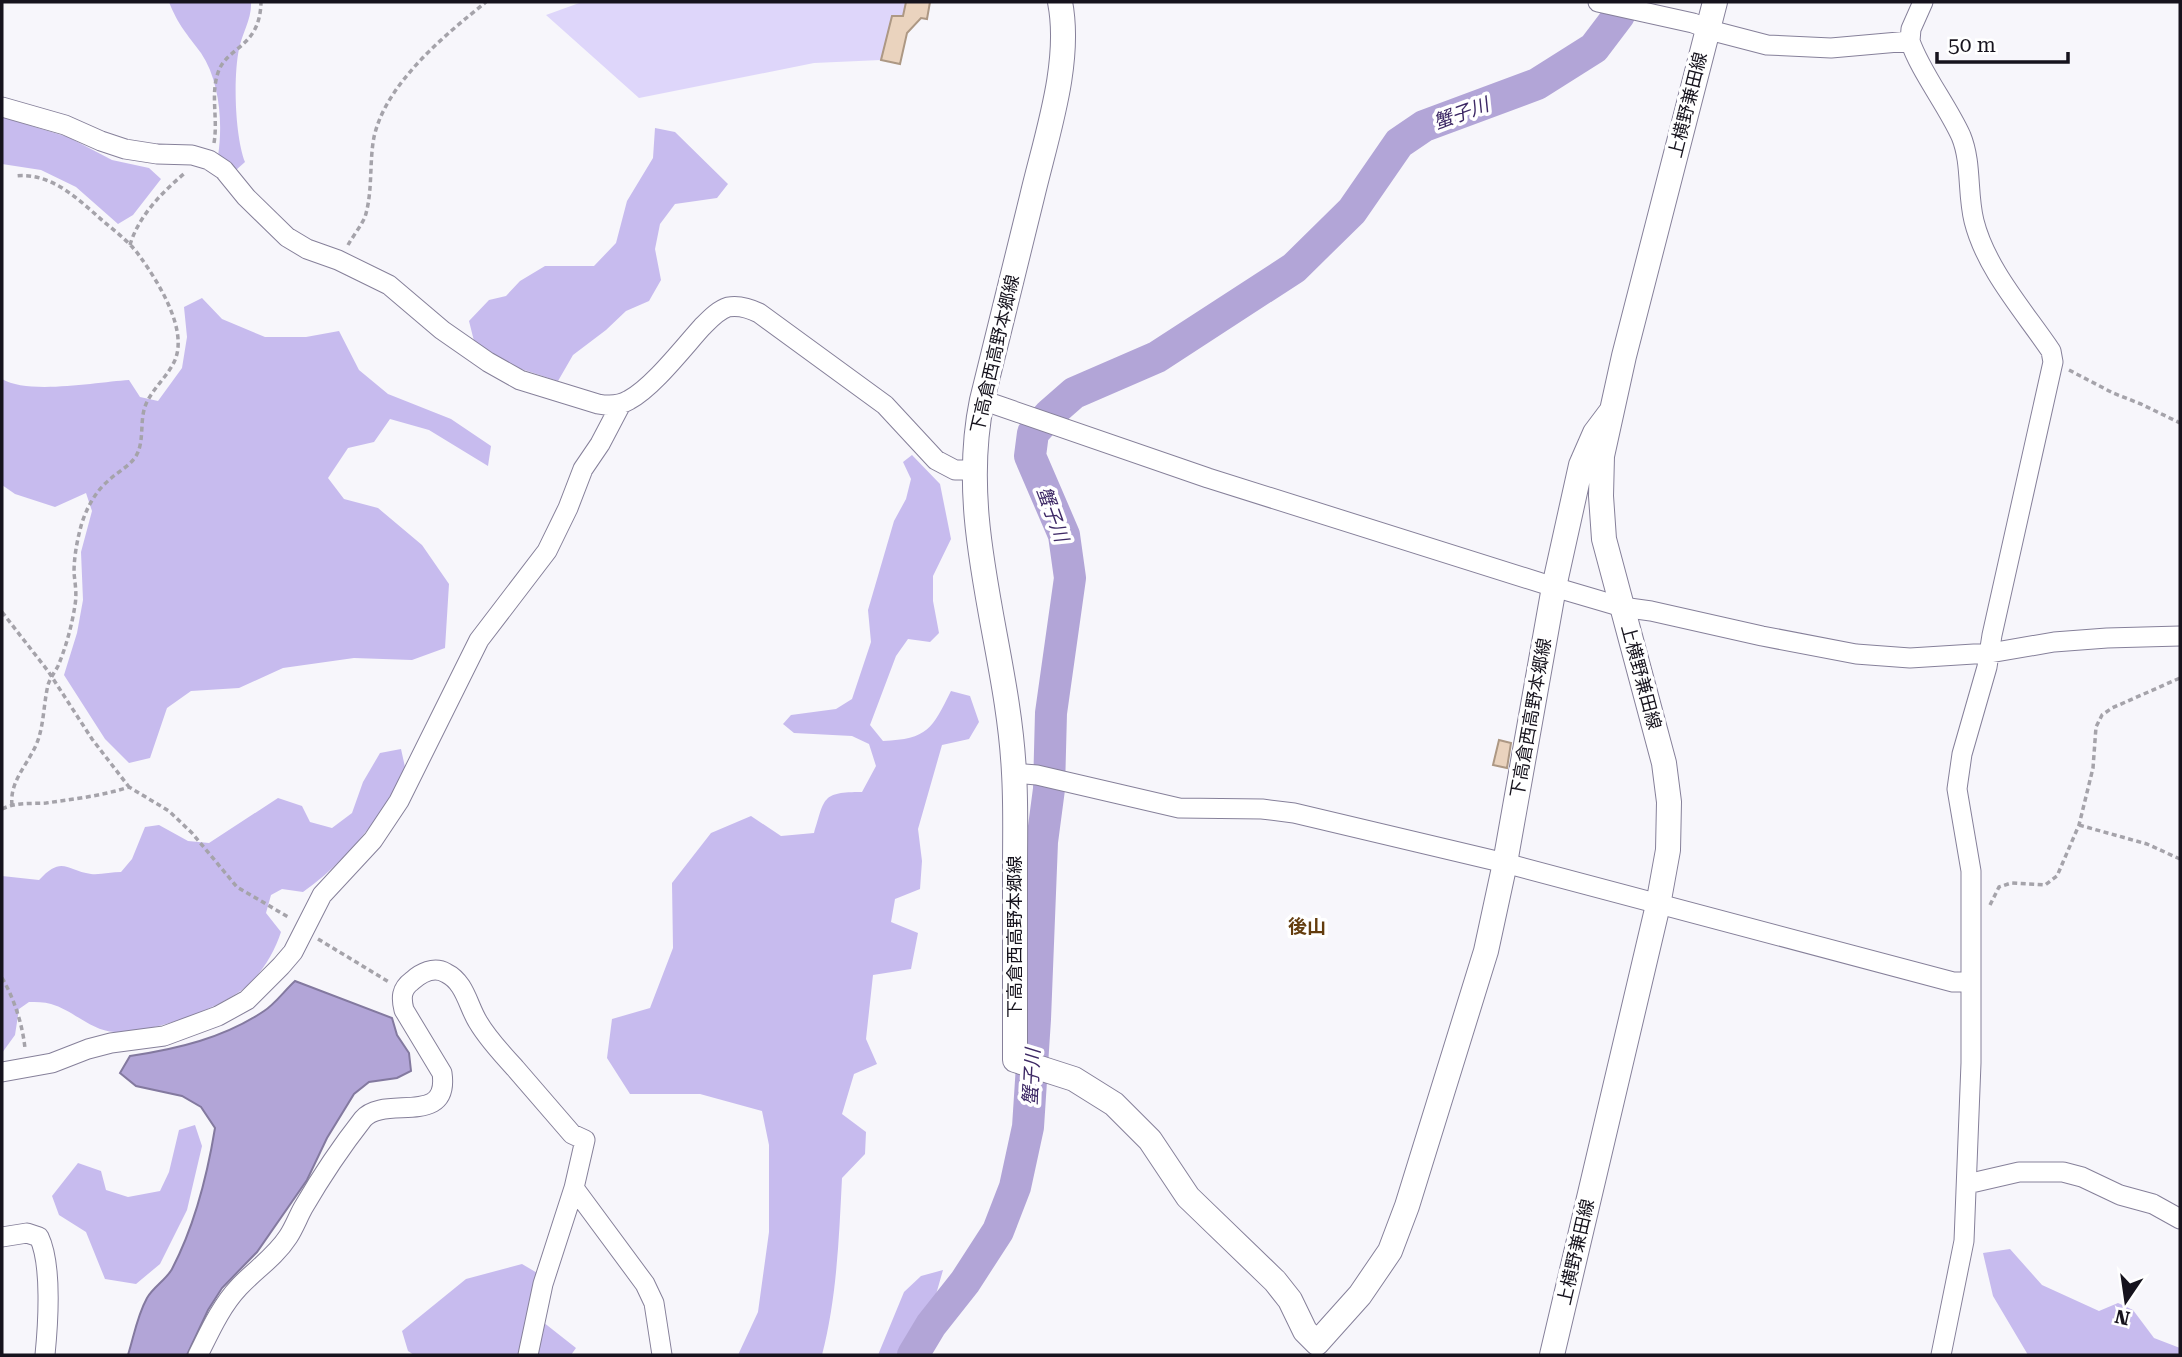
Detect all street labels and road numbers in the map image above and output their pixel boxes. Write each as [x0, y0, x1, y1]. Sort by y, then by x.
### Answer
street label: 上横野兼田線 [1664, 50, 1711, 160]
street label: 下高倉西高野本郷線 [966, 273, 1023, 435]
street label: 上横野兼田線 [1617, 622, 1666, 732]
street label: 下高倉西高野本郷線 [1506, 636, 1555, 800]
street label: 下高倉西高野本郷線 [1004, 856, 1025, 1018]
street label: 上横野兼田線 [1553, 1197, 1598, 1307]

